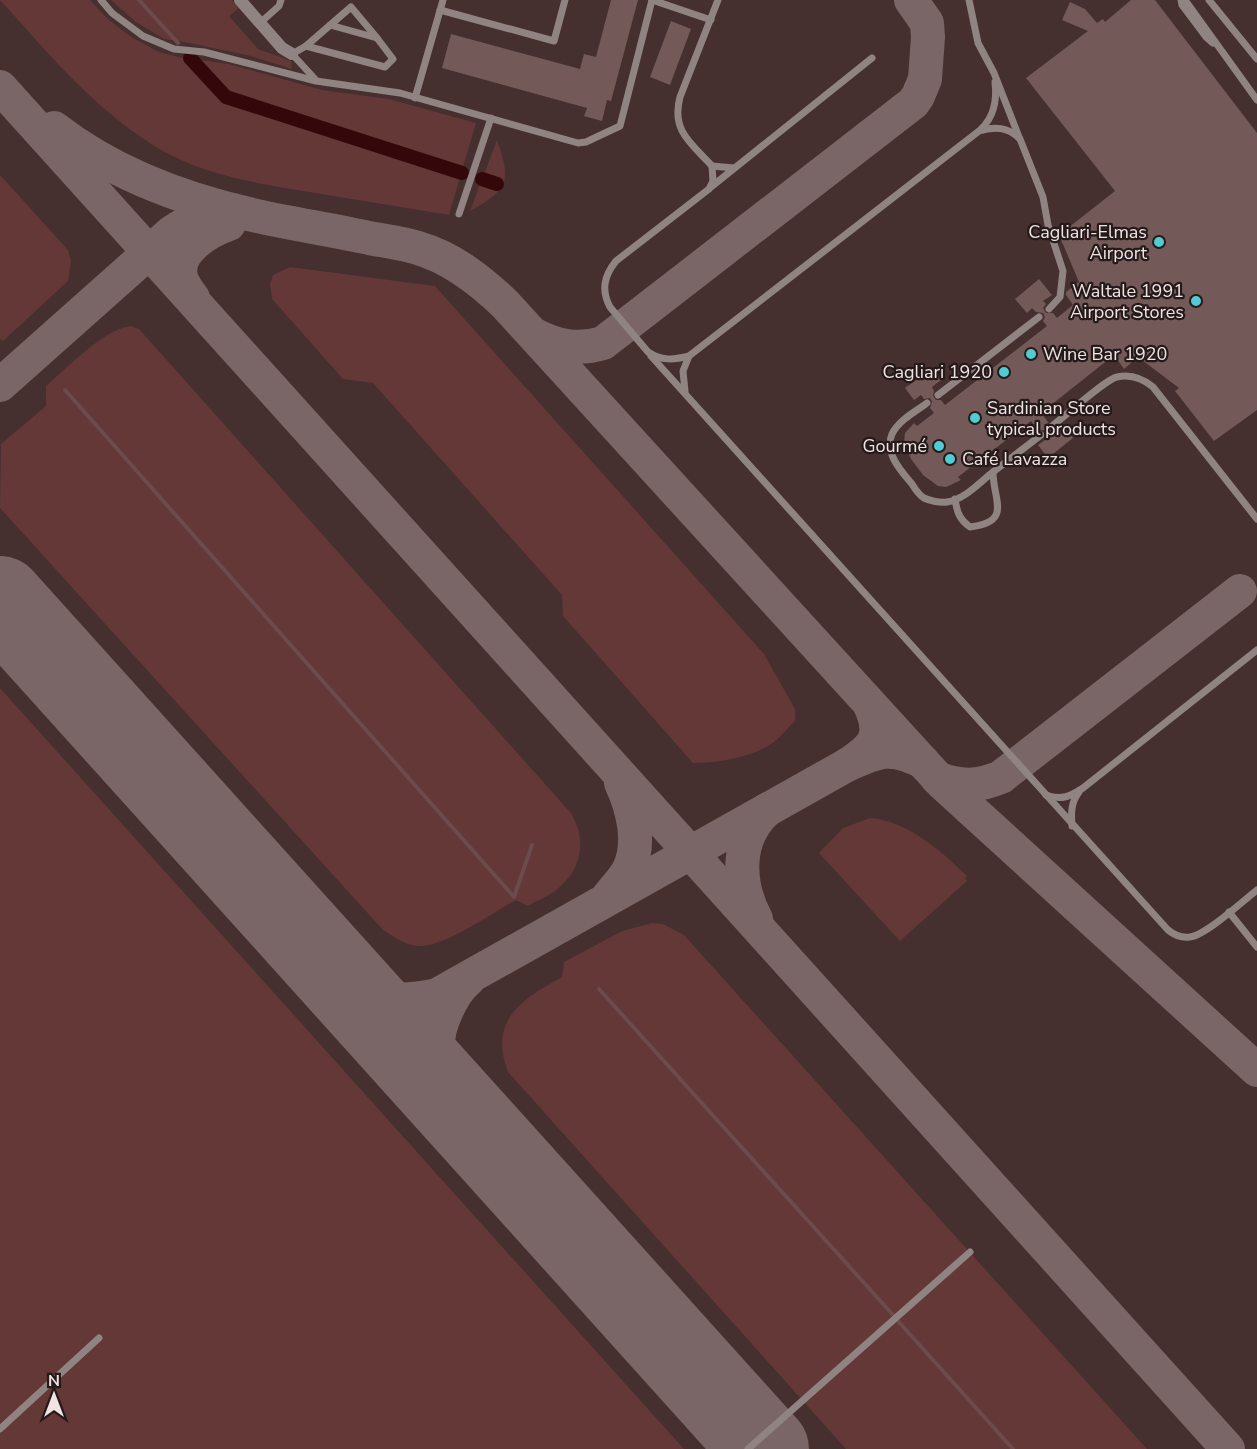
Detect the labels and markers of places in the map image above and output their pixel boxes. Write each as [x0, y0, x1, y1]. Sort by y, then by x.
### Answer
place label: Cagliari-Elmas Airport [1028, 220, 1148, 265]
marker: Cagliari-Elmas Airport [1152, 235, 1166, 249]
place label: Waltale 1991 Airport Stores [1070, 279, 1184, 324]
marker: Waltale 1991 Airport Stores [1189, 294, 1203, 308]
place label: Wine Bar 1920 [1043, 342, 1167, 366]
marker: Wine Bar 1920 [1024, 347, 1038, 361]
place label: Cagliari 1920 [883, 360, 992, 384]
marker: Cagliari 1920 [997, 365, 1011, 379]
place label: Sardinian Store typical products [987, 396, 1116, 441]
marker: Sardinian Store typical products [968, 411, 982, 425]
place label: Gourmé [862, 434, 927, 458]
marker: Gourmé [932, 439, 946, 453]
place label: Café Lavazza [962, 447, 1067, 471]
marker: Café Lavazza [943, 452, 957, 466]

